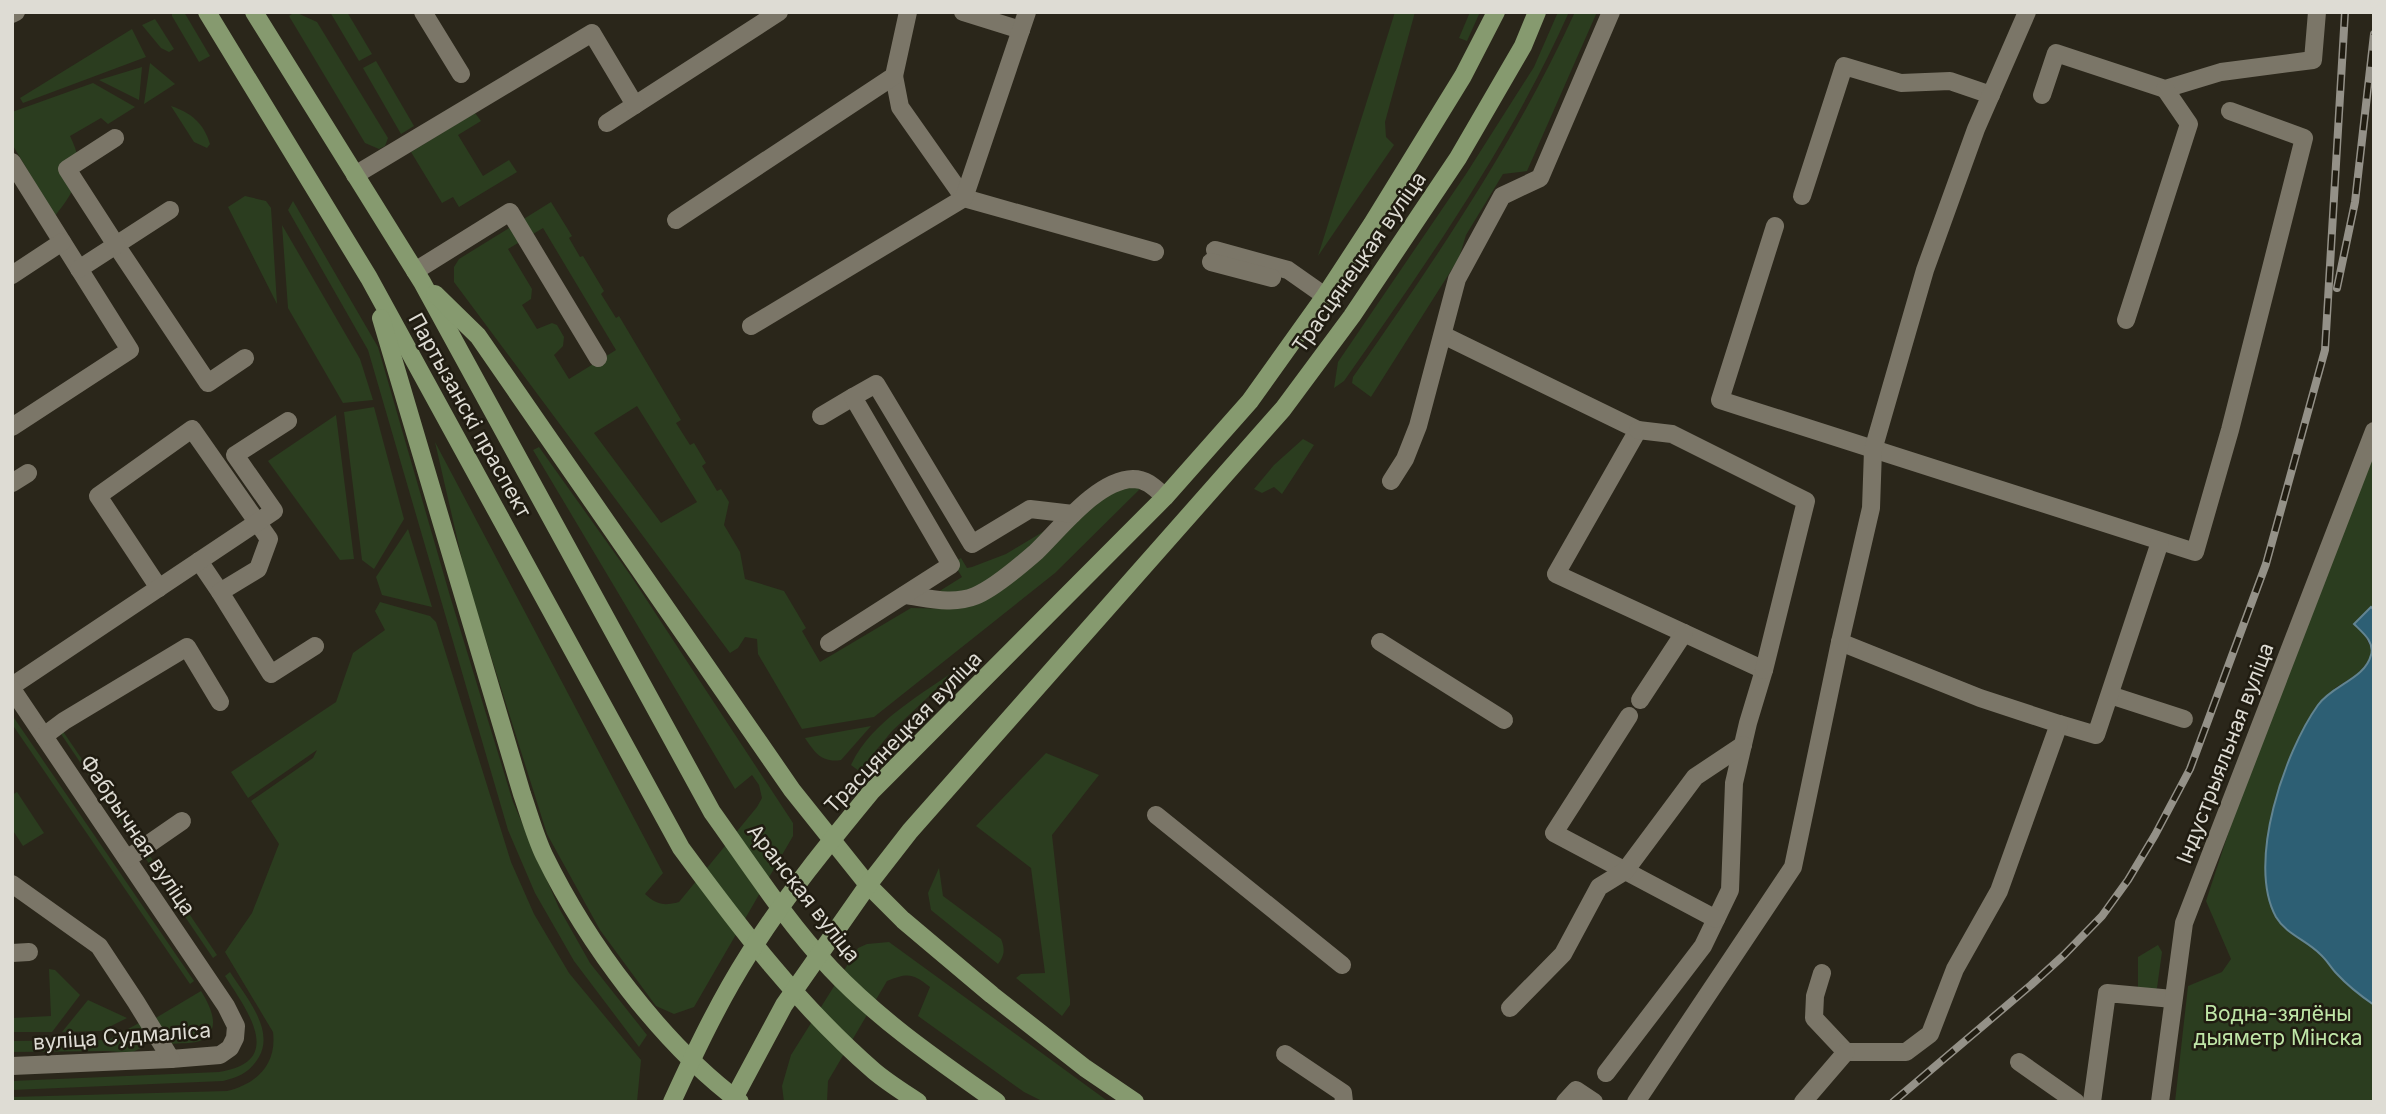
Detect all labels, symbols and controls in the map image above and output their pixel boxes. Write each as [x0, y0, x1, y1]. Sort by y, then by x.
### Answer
street label: Трасцянецкая вуліца [1287, 167, 1431, 357]
street label: Партызанскі праспект [403, 308, 537, 522]
street label: Індустрыяльная вуліца [2171, 639, 2279, 867]
street label: Трасцянецкая вуліца [819, 646, 987, 818]
street label: Фабрычная вуліца [75, 750, 201, 920]
street label: Аранская вуліца [742, 819, 866, 967]
park label: Водна-зялёны дыяметр Мінска [2193, 1001, 2363, 1050]
street label: вуліца Судмаліса [32, 1017, 212, 1055]

